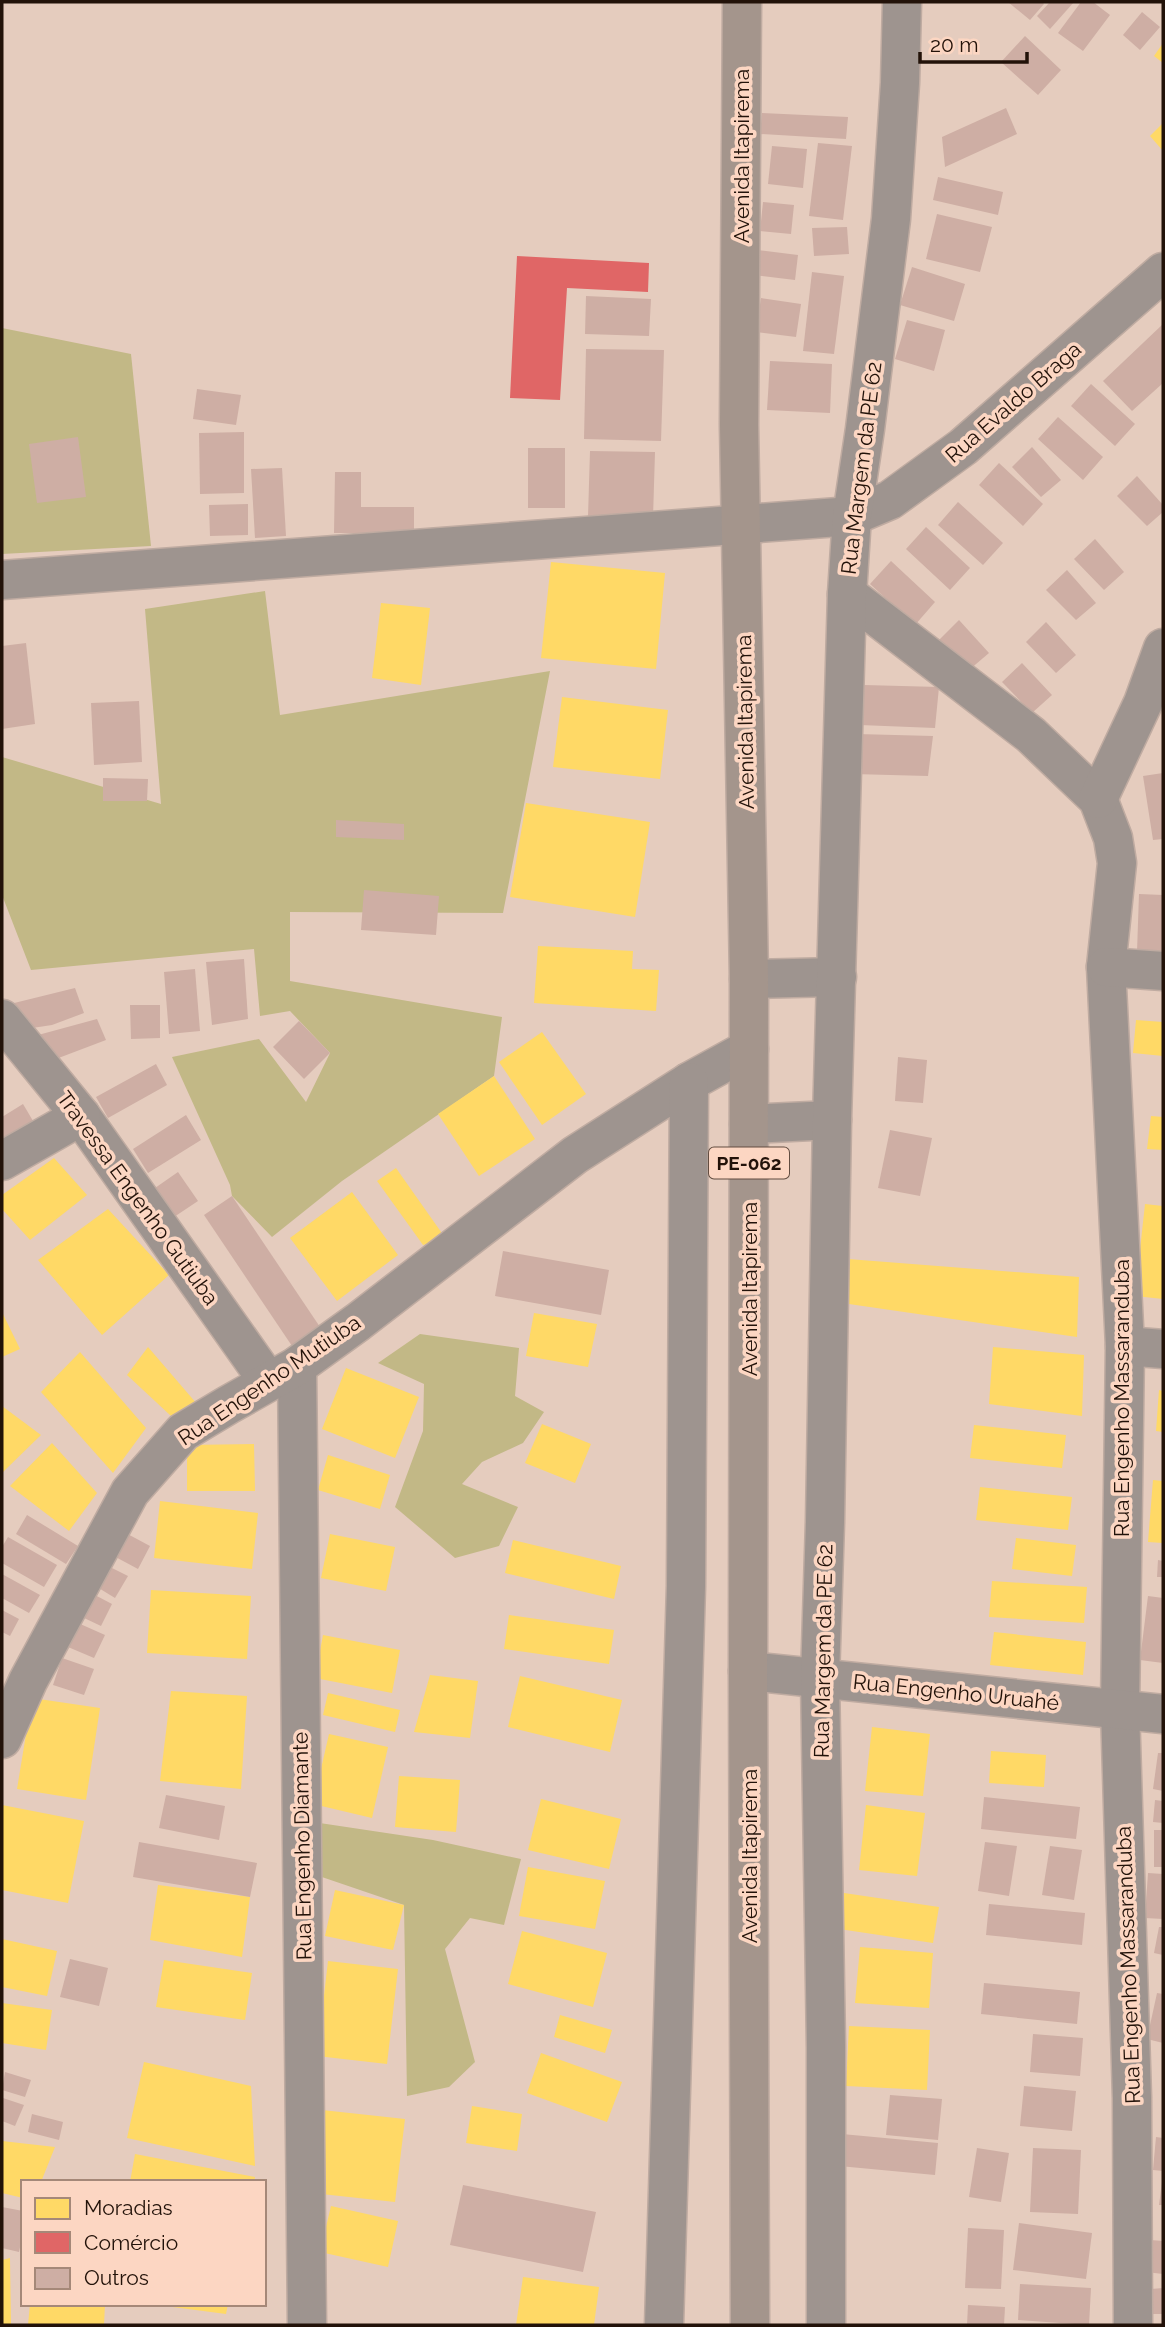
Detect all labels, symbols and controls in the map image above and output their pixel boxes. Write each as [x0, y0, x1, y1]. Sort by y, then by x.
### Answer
scale bar [920, 21, 1027, 65]
text: 20 m [930, 32, 978, 57]
street label: Avenida Itapirema [729, 69, 754, 243]
street label: Rua Evaldo Braga [940, 336, 1086, 468]
street label: Rua Margem da PE 62 [836, 360, 886, 576]
street label: Avenida Itapirema [731, 635, 759, 809]
street label: Travessa Engenho Gutiuba [52, 1086, 224, 1310]
road number: PE-062 [709, 1148, 789, 1178]
street label: Avenida Itapirema [737, 1202, 762, 1376]
street label: Rua Engenho Massaranduba [1109, 1259, 1134, 1537]
street label: Rua Engenho Mutiuba [173, 1310, 365, 1450]
street label: Rua Margem da PE 62 [809, 1544, 837, 1758]
street label: Rua Engenho Uruahé [852, 1669, 1060, 1715]
street label: Rua Engenho Diamante [288, 1732, 316, 1960]
street label: Avenida Itapirema [737, 1769, 762, 1943]
street label: Rua Engenho Massaranduba [1111, 1826, 1145, 2104]
legend [21, 2180, 266, 2306]
text: Moradias [84, 2195, 173, 2220]
text: Comércio [84, 2230, 178, 2255]
text: Outros [84, 2265, 149, 2290]

